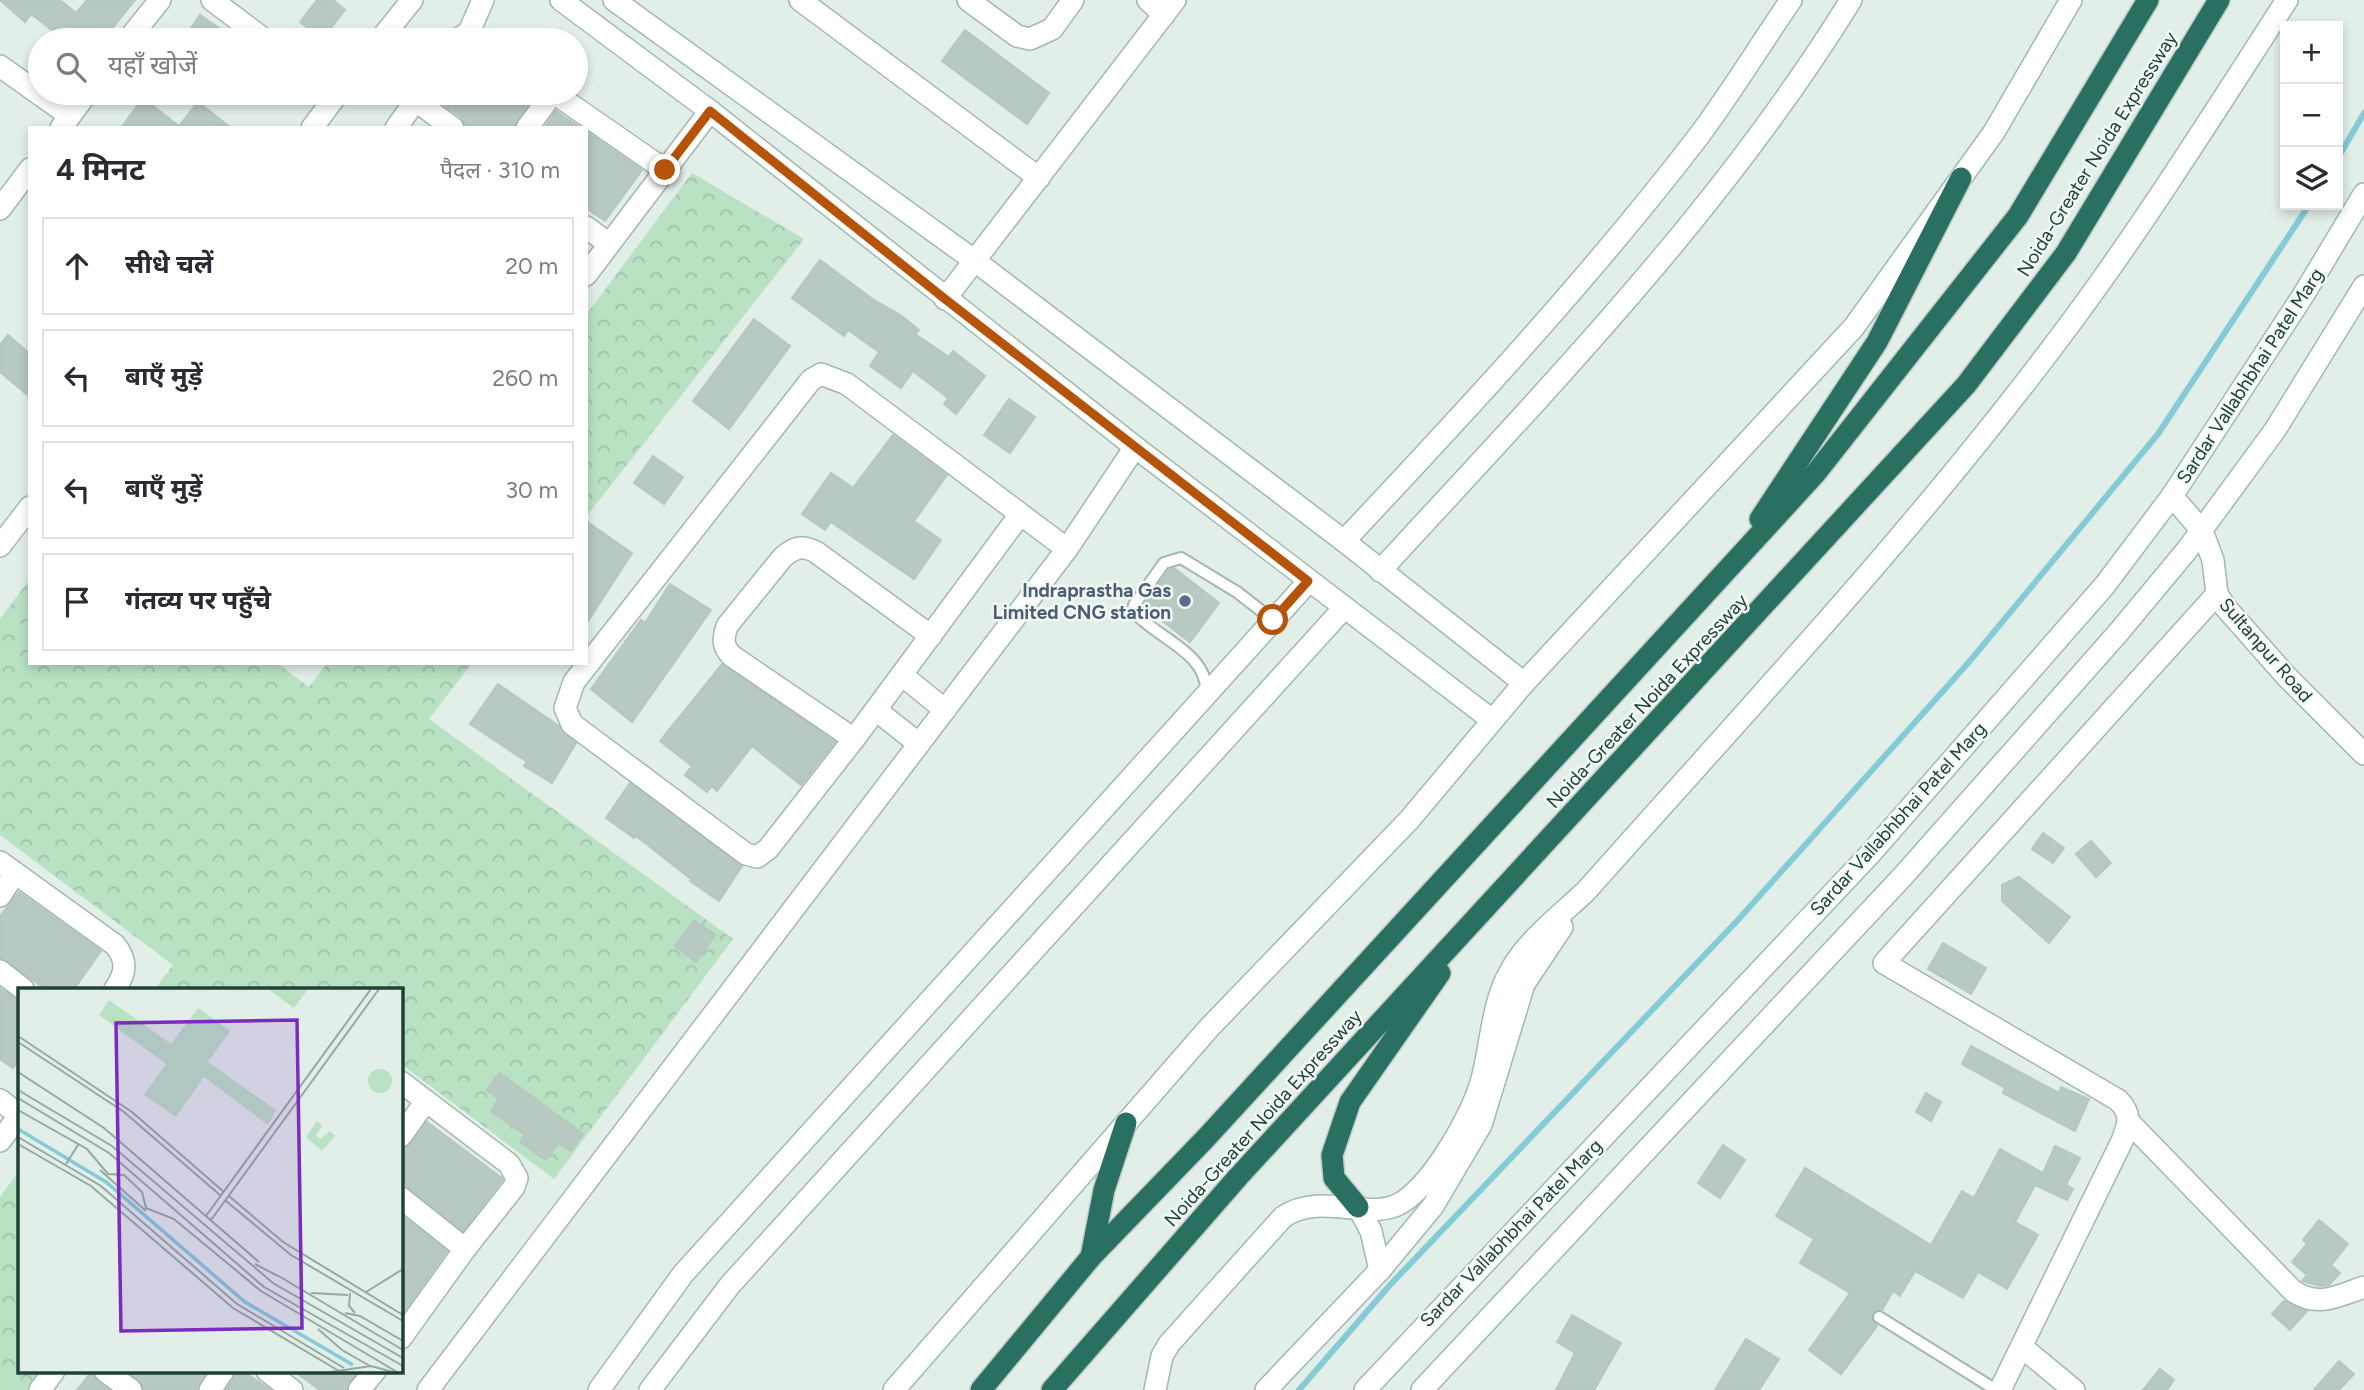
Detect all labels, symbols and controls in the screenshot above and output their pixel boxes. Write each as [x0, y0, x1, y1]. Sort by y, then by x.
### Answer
map controls [2280, 21, 2343, 210]
button: + [2280, 21, 2343, 84]
street label: Noida-Greater Noida Expressway [2012, 27, 2182, 281]
search box [28, 28, 588, 105]
icon: search [52, 48, 90, 86]
text: यहाँ खोजें [108, 49, 197, 81]
button: − [2280, 84, 2343, 147]
button: layers [2280, 147, 2343, 210]
text: 4 मिनट [56, 151, 145, 188]
route end [649, 154, 680, 185]
text: पैदल · 310 m [440, 156, 560, 184]
icon: ahead [58, 247, 96, 285]
text: सीधे चलें [125, 248, 213, 280]
text: 20 m [505, 252, 558, 280]
street label: Sardar Vallabhbhai Patel Marg [2172, 264, 2328, 488]
icon: left [58, 359, 96, 397]
text: बाएँ मुड़ें [125, 360, 202, 392]
text: 260 m [492, 364, 558, 392]
icon: left [58, 471, 96, 509]
text: बाएँ मुड़ें [125, 472, 202, 504]
text: 30 m [505, 476, 558, 504]
place label: Indraprastha Gas Limited CNG station [992, 579, 1171, 624]
icon: arrive [58, 583, 96, 621]
text: गंतव्य पर पहुँचे [125, 584, 271, 616]
street label: Noida-Greater Noida Expressway [1542, 589, 1752, 813]
marker: Indraprastha Gas Limited CNG station [1177, 593, 1193, 609]
street label: Sultanpur Road [2214, 593, 2318, 707]
route start [1257, 604, 1288, 635]
street label: Sardar Vallabhbhai Patel Marg [1805, 718, 1991, 920]
inset map [18, 988, 402, 1372]
street label: Noida-Greater Noida Expressway [1159, 1005, 1367, 1231]
street label: Sardar Vallabhbhai Patel Marg [1415, 1134, 1607, 1332]

